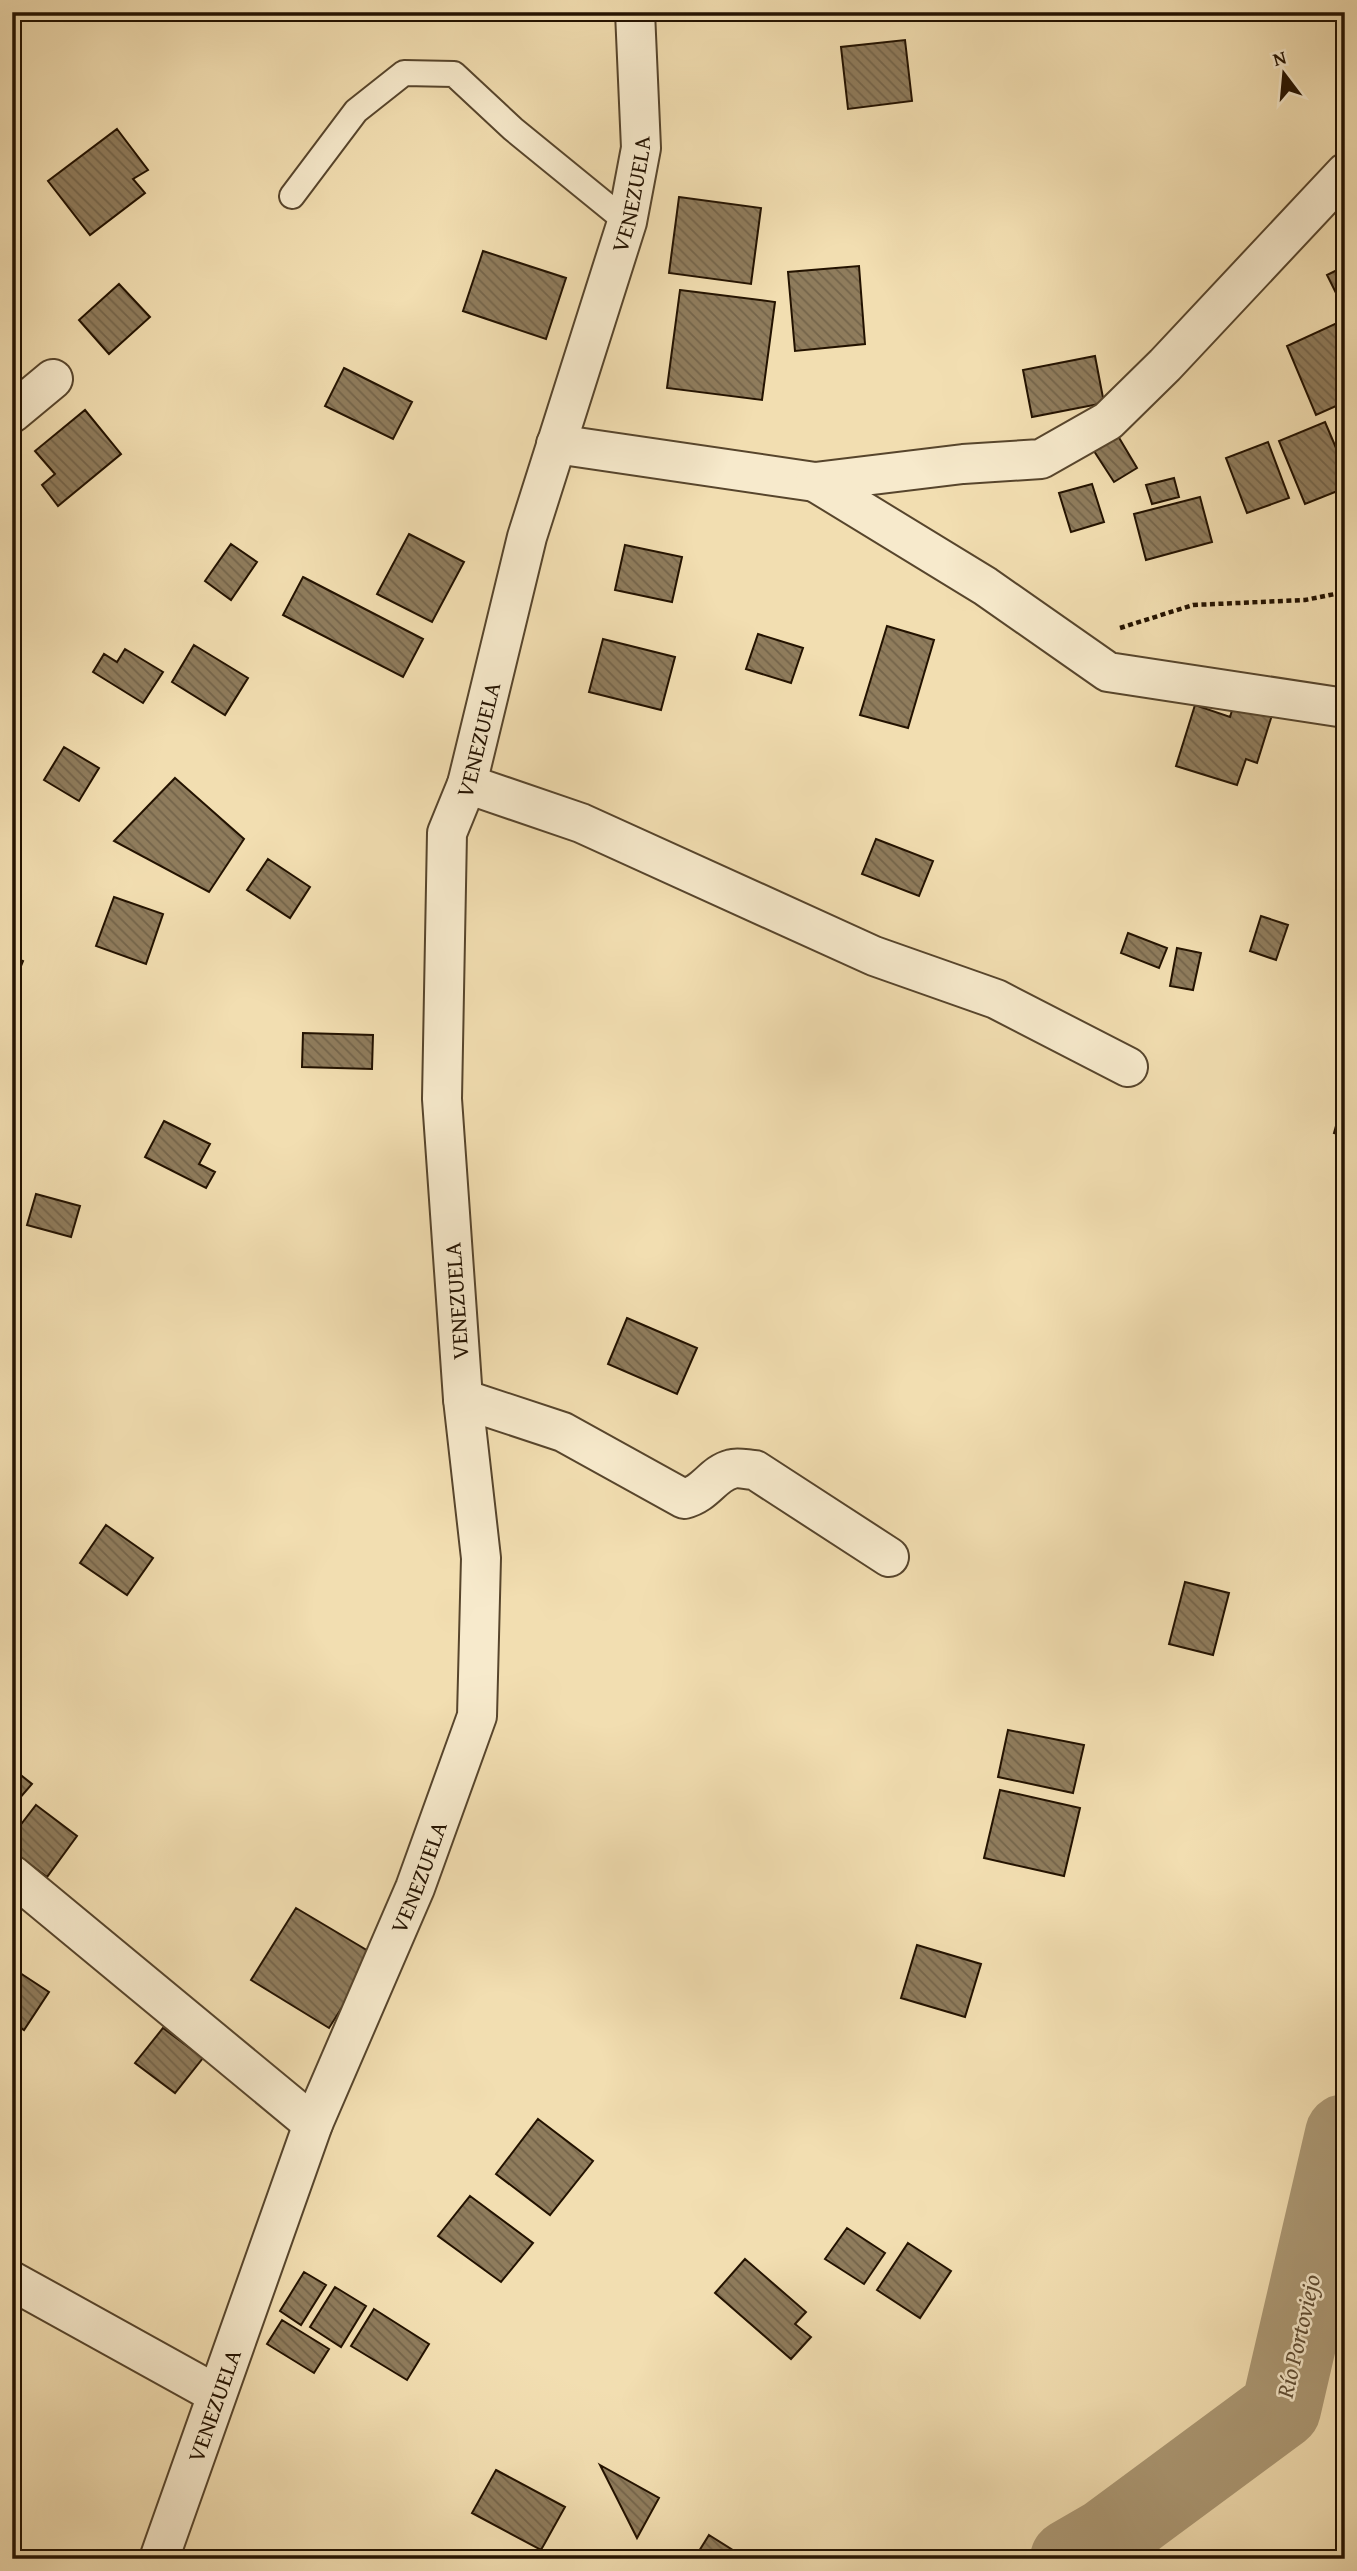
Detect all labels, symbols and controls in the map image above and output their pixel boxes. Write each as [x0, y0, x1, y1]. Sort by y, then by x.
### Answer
north arrow [1248, 38, 1318, 108]
text: N [1269, 42, 1290, 73]
street label: VENEZUELA [602, 136, 658, 256]
street label: VENEZUELA [447, 678, 508, 802]
street label: VENEZUELA [435, 1241, 477, 1361]
street label: VENEZUELA [381, 1816, 454, 1938]
water label: Río Portoviejo [1267, 2271, 1329, 2402]
street label: VENEZUELA [178, 2344, 249, 2466]

